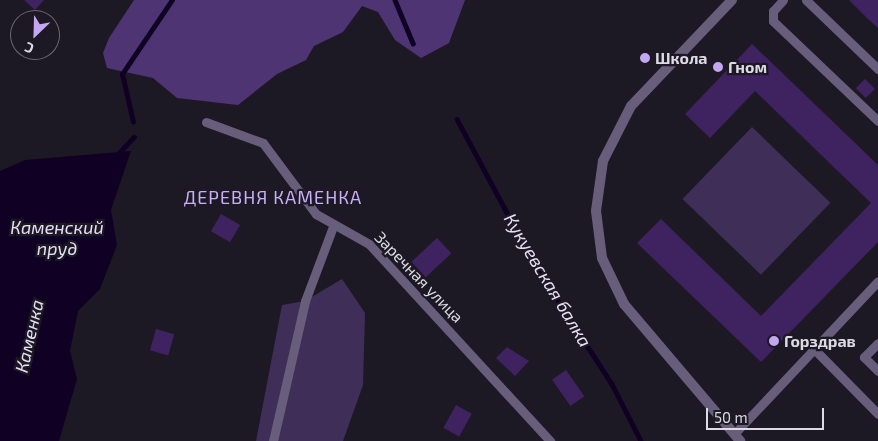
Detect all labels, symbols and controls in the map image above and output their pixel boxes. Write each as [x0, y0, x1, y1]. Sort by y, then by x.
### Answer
north arrow [10, 10, 60, 60]
text: С [22, 39, 36, 58]
place label: Школа [655, 48, 708, 68]
marker: Школа [639, 52, 651, 64]
place label: Гном [728, 57, 767, 77]
marker: Гном [712, 61, 724, 73]
district label: ДЕРЕВНЯ КАМЕНКА [182, 186, 364, 208]
water label: Кукуевская балка [500, 209, 596, 351]
water label: Каменский пруд [10, 217, 104, 260]
street label: Заречная улица [371, 227, 467, 327]
water label: Каменка [10, 297, 48, 375]
place label: Горздрав [784, 331, 856, 351]
marker: Горздрав [768, 335, 780, 347]
scale bar [708, 398, 826, 430]
text: 50 m [714, 408, 748, 426]

